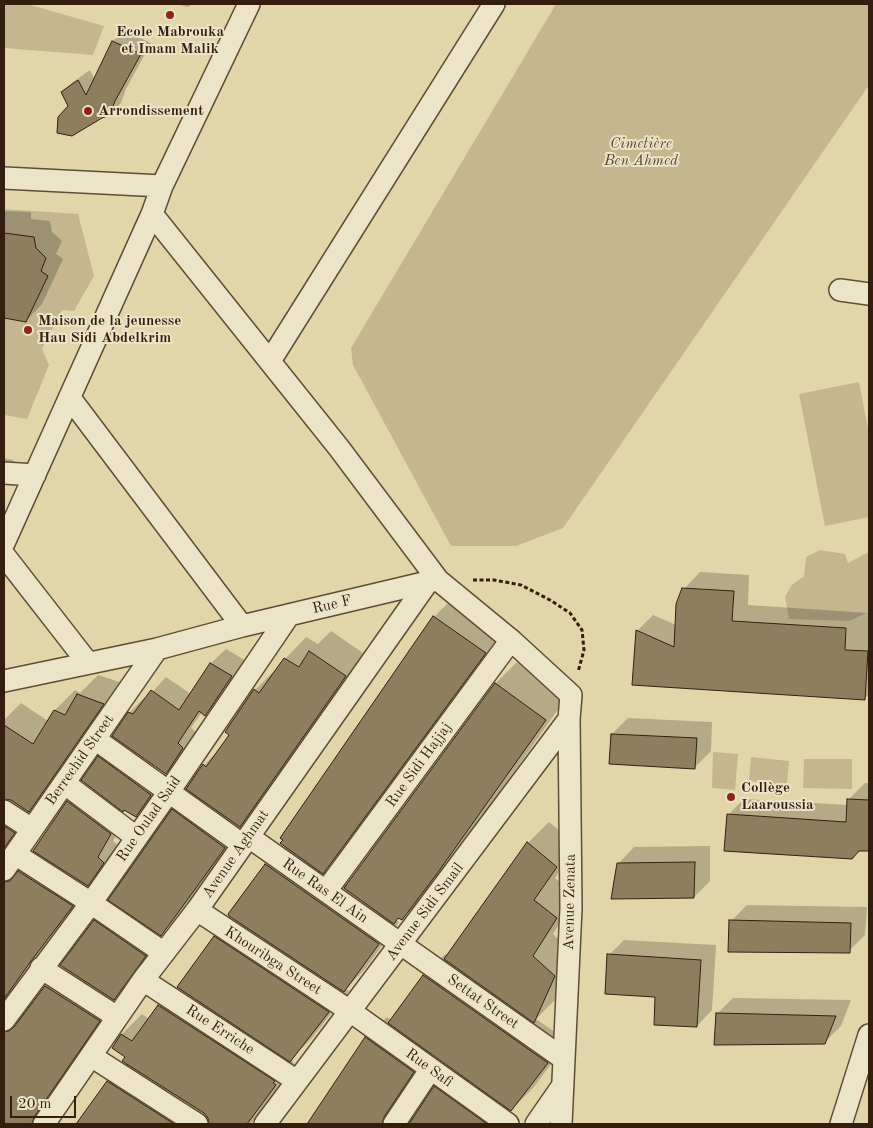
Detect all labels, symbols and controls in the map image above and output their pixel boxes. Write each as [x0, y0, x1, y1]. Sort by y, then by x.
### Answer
marker: Ecole Mabrouka et Imam Malik [164, 9, 176, 21]
place label: Ecole Mabrouka et Imam Malik [116, 23, 224, 58]
place label: Arrondissement [98, 102, 204, 120]
marker: Arrondissement [82, 105, 94, 117]
park label: Cimetière Ben Ahmed [604, 135, 678, 170]
place label: Maison de la jeunesse Hau Sidi Abdelkrim [38, 312, 181, 347]
marker: Maison de la jeunesse Hau Sidi Abdelkrim [22, 324, 34, 336]
street label: Rue F [310, 592, 354, 618]
street label: Berrechid Street [42, 711, 118, 809]
street label: Rue Sidi Hajjaj [382, 719, 456, 811]
street label: Rue Oulad Said [113, 773, 185, 865]
place label: Collège Laaroussia [741, 779, 814, 814]
marker: Collège Laaroussia [725, 791, 737, 803]
street label: Avenue Aghmat [199, 806, 273, 902]
street label: Avenue Zenata [560, 854, 580, 950]
street label: Rue Ras El Ain [279, 855, 371, 927]
street label: Avenue Sidi Smail [382, 859, 468, 965]
street label: Khouribga Street [221, 923, 325, 999]
street label: Settat Street [444, 971, 522, 1033]
street label: Rue Erriche [182, 1001, 258, 1059]
street label: Rue Safi [402, 1045, 456, 1091]
scale bar [12, 1086, 79, 1118]
text: 20 m [18, 1097, 52, 1112]

